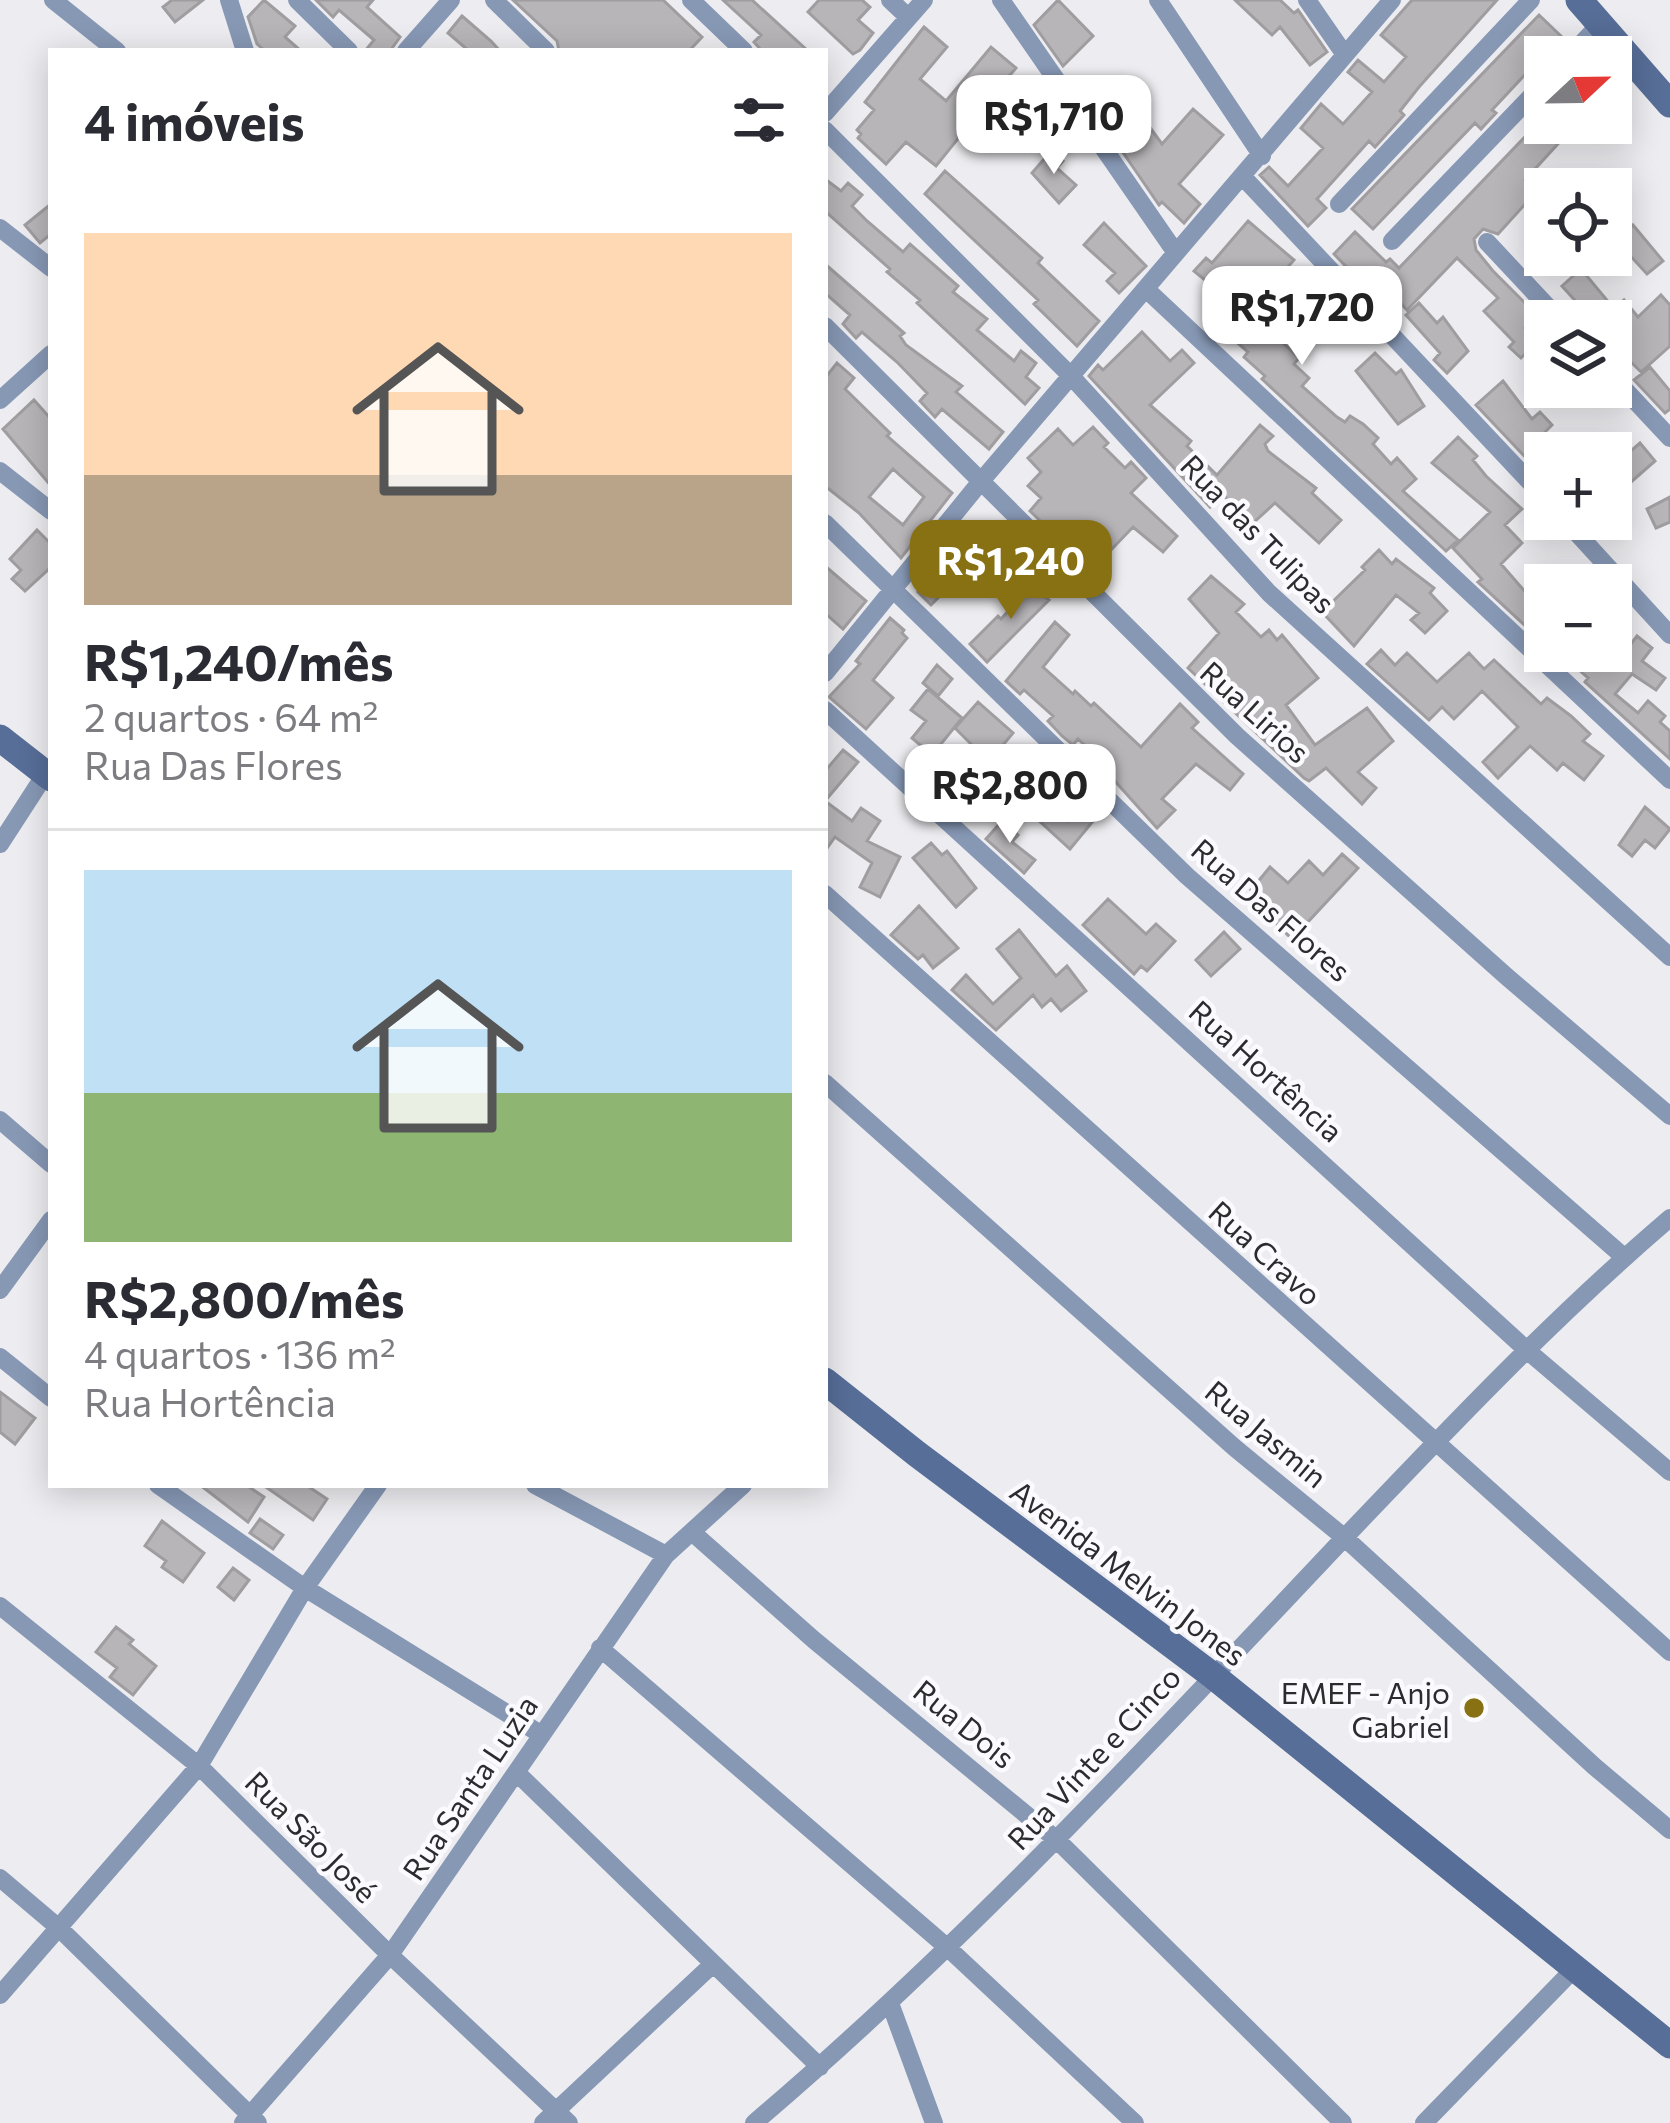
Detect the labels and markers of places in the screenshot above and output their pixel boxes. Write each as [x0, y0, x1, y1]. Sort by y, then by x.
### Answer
pin: R$1,710 [943, 75, 1165, 177]
pin: R$1,720 [1191, 266, 1413, 368]
pin: R$1,240 [900, 520, 1122, 622]
pin: R$2,800 [899, 744, 1121, 846]
place label: EMEF - Anjo Gabriel [1281, 1673, 1450, 1744]
marker: EMEF - Anjo Gabriel [1461, 1695, 1487, 1721]

